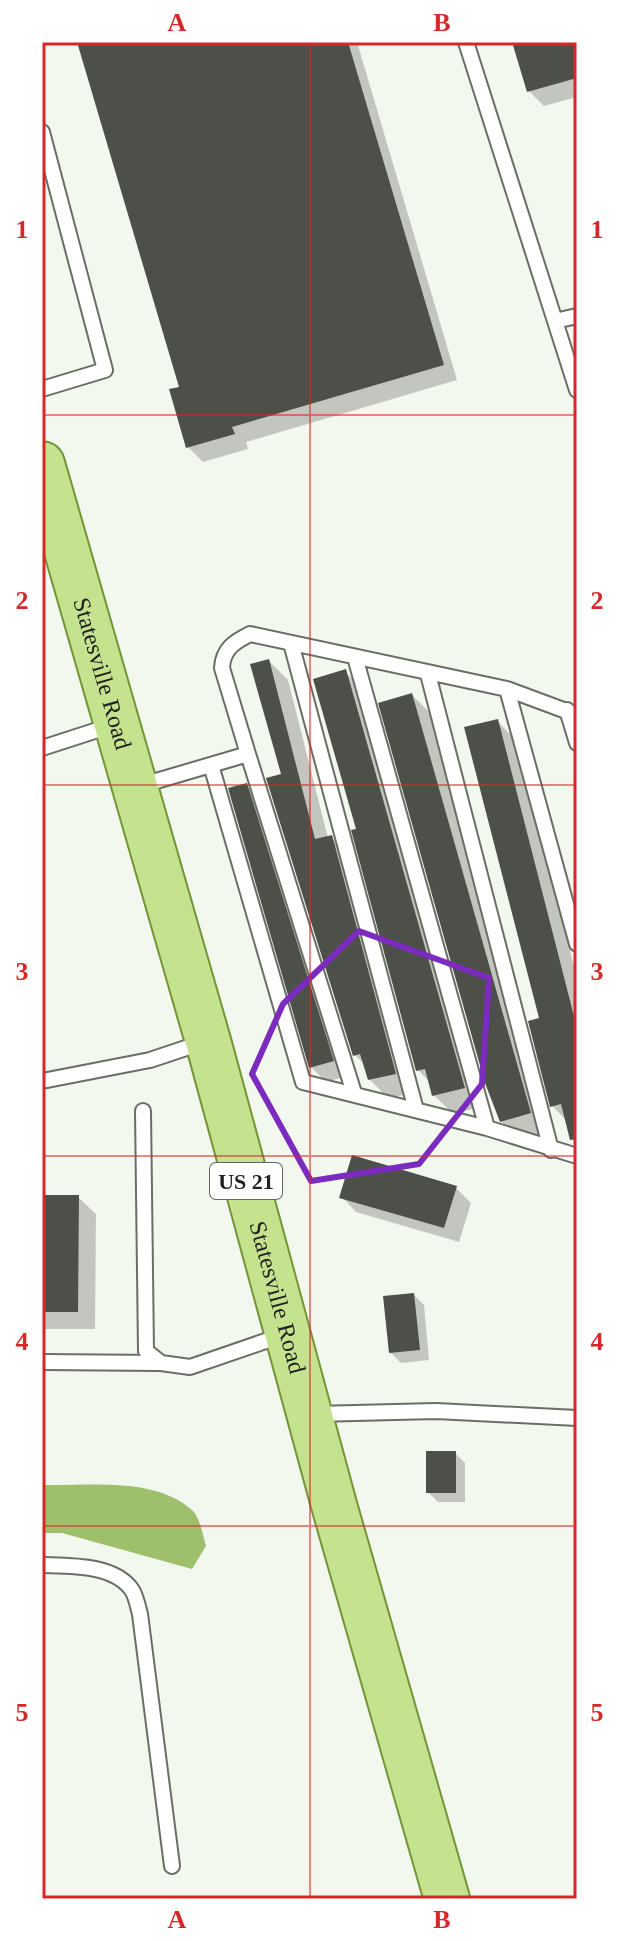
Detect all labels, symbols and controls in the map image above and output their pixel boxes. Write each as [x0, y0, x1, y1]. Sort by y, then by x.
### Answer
text: A [168, 8, 187, 37]
text: B [433, 8, 451, 37]
text: 1 [16, 215, 29, 244]
text: 1 [591, 215, 604, 244]
text: 2 [16, 586, 29, 615]
text: 2 [591, 586, 604, 615]
street label: Statesville Road [68, 595, 136, 752]
text: 3 [16, 957, 29, 986]
text: 3 [591, 957, 604, 986]
road number: US 21 [210, 1163, 282, 1199]
street label: Statesville Road [245, 1218, 311, 1376]
text: 4 [16, 1327, 29, 1356]
text: 4 [591, 1327, 604, 1356]
text: 5 [16, 1698, 29, 1727]
text: 5 [591, 1698, 604, 1727]
text: A [168, 1905, 187, 1934]
text: B [433, 1905, 451, 1934]

